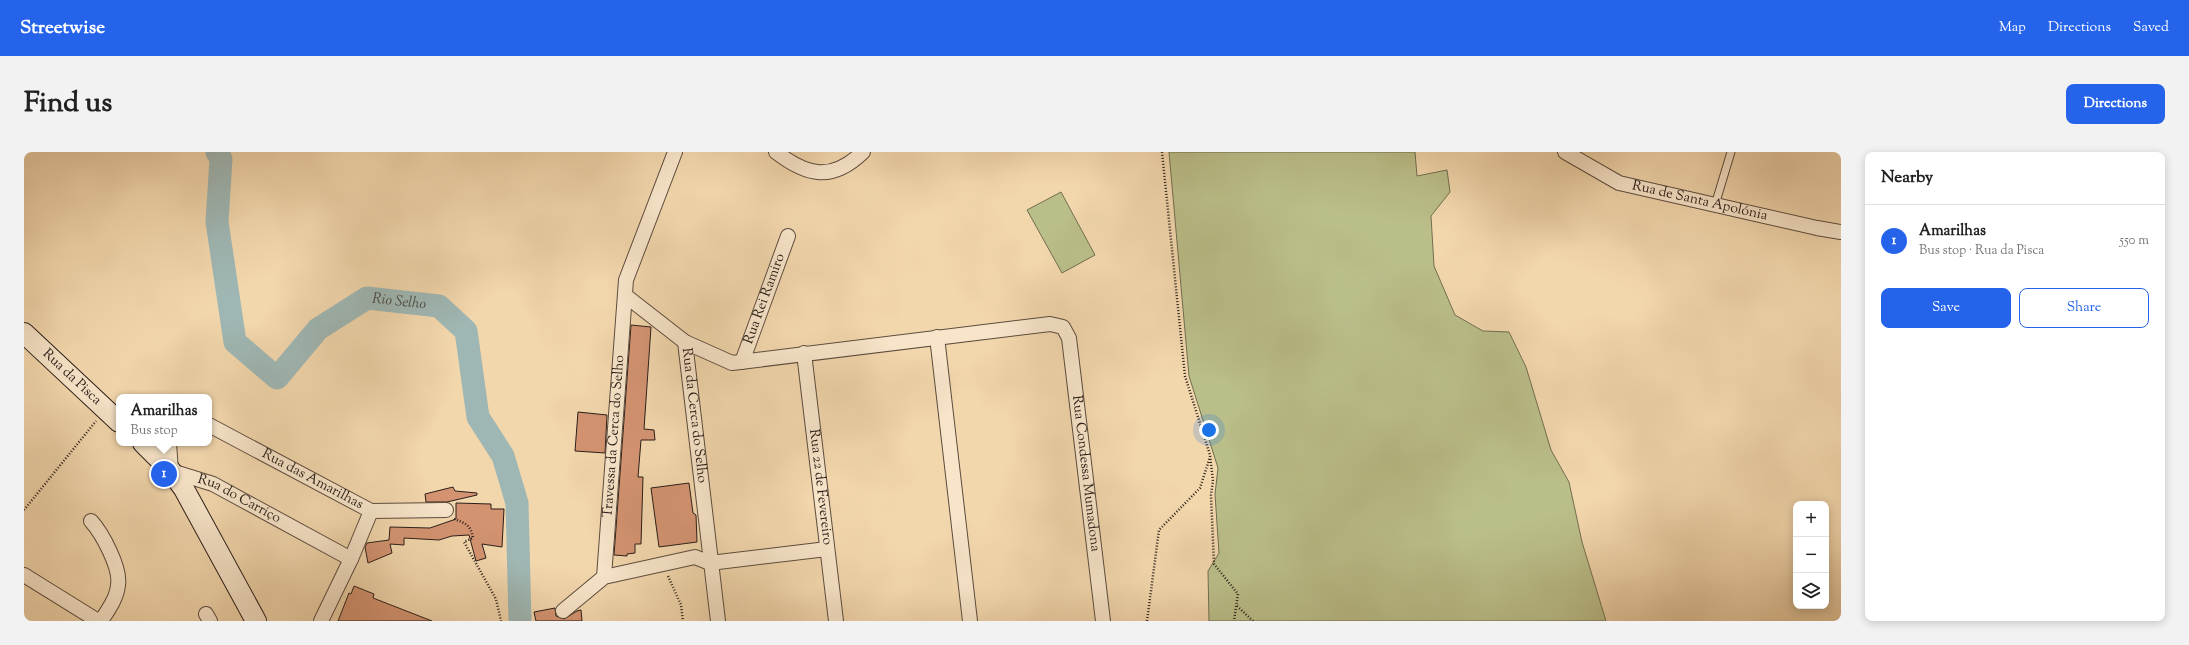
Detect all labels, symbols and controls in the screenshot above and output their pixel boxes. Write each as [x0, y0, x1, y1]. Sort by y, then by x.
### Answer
text: Streetwise [20, 15, 105, 42]
text: Map [1999, 18, 2026, 38]
text: Directions [2048, 18, 2111, 38]
text: Saved [2133, 18, 2169, 38]
text: Find us [24, 84, 112, 124]
button: Directions [2066, 84, 2165, 124]
text: Nearby [1881, 166, 1933, 190]
street label: Rua de Santa Apolónia [1630, 176, 1770, 227]
text: Amarilhas [1919, 221, 1986, 242]
text: 1 [1892, 232, 1896, 250]
text: 550 m [2120, 232, 2149, 250]
text: Bus stop · Rua da Pisca [1919, 242, 2044, 260]
street label: Rua Rei Ramiro [739, 251, 791, 347]
water label: Rio Selho [371, 288, 428, 315]
button: Save [1881, 288, 2011, 328]
button: Share [2019, 288, 2149, 328]
street label: Rua da Pisca [37, 345, 106, 411]
street label: Rua da Cerca do Selho [676, 347, 712, 484]
street label: Travessa da Cerca do Selho [598, 354, 630, 518]
popup [116, 394, 212, 446]
street label: Rua Condessa Mumadona [1066, 394, 1105, 553]
text: Amarilhas [131, 401, 197, 422]
your location [1199, 420, 1219, 440]
text: Bus stop [131, 422, 178, 440]
street label: Rua 22 de Fevereiro [803, 428, 837, 546]
street label: Rua das Amarilhas [258, 445, 367, 515]
pin: 1 [151, 459, 177, 489]
street label: Rua do Carriço [195, 470, 285, 529]
map controls [1793, 501, 1829, 609]
button: + [1793, 501, 1829, 537]
button: − [1793, 537, 1829, 573]
button: layers [1793, 573, 1829, 609]

